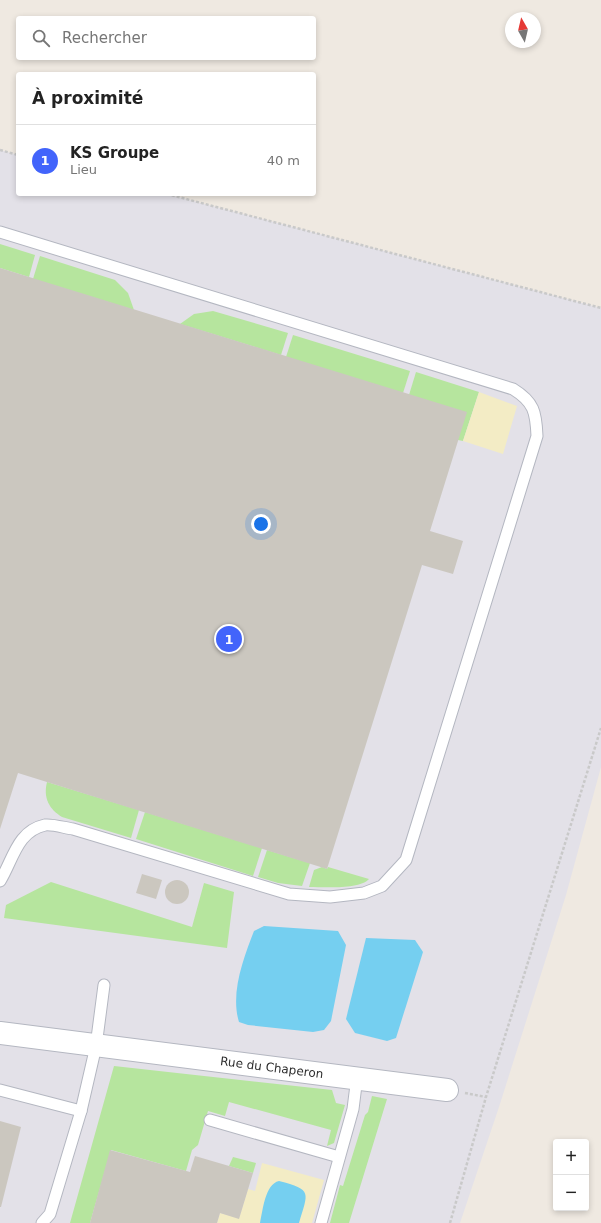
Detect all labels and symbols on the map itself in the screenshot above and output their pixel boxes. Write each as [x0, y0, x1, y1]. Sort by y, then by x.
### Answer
north arrow [505, 12, 541, 48]
your location [251, 514, 271, 534]
pin: 1 [216, 624, 242, 654]
street label: Rue du Chaperon [219, 1054, 324, 1081]

